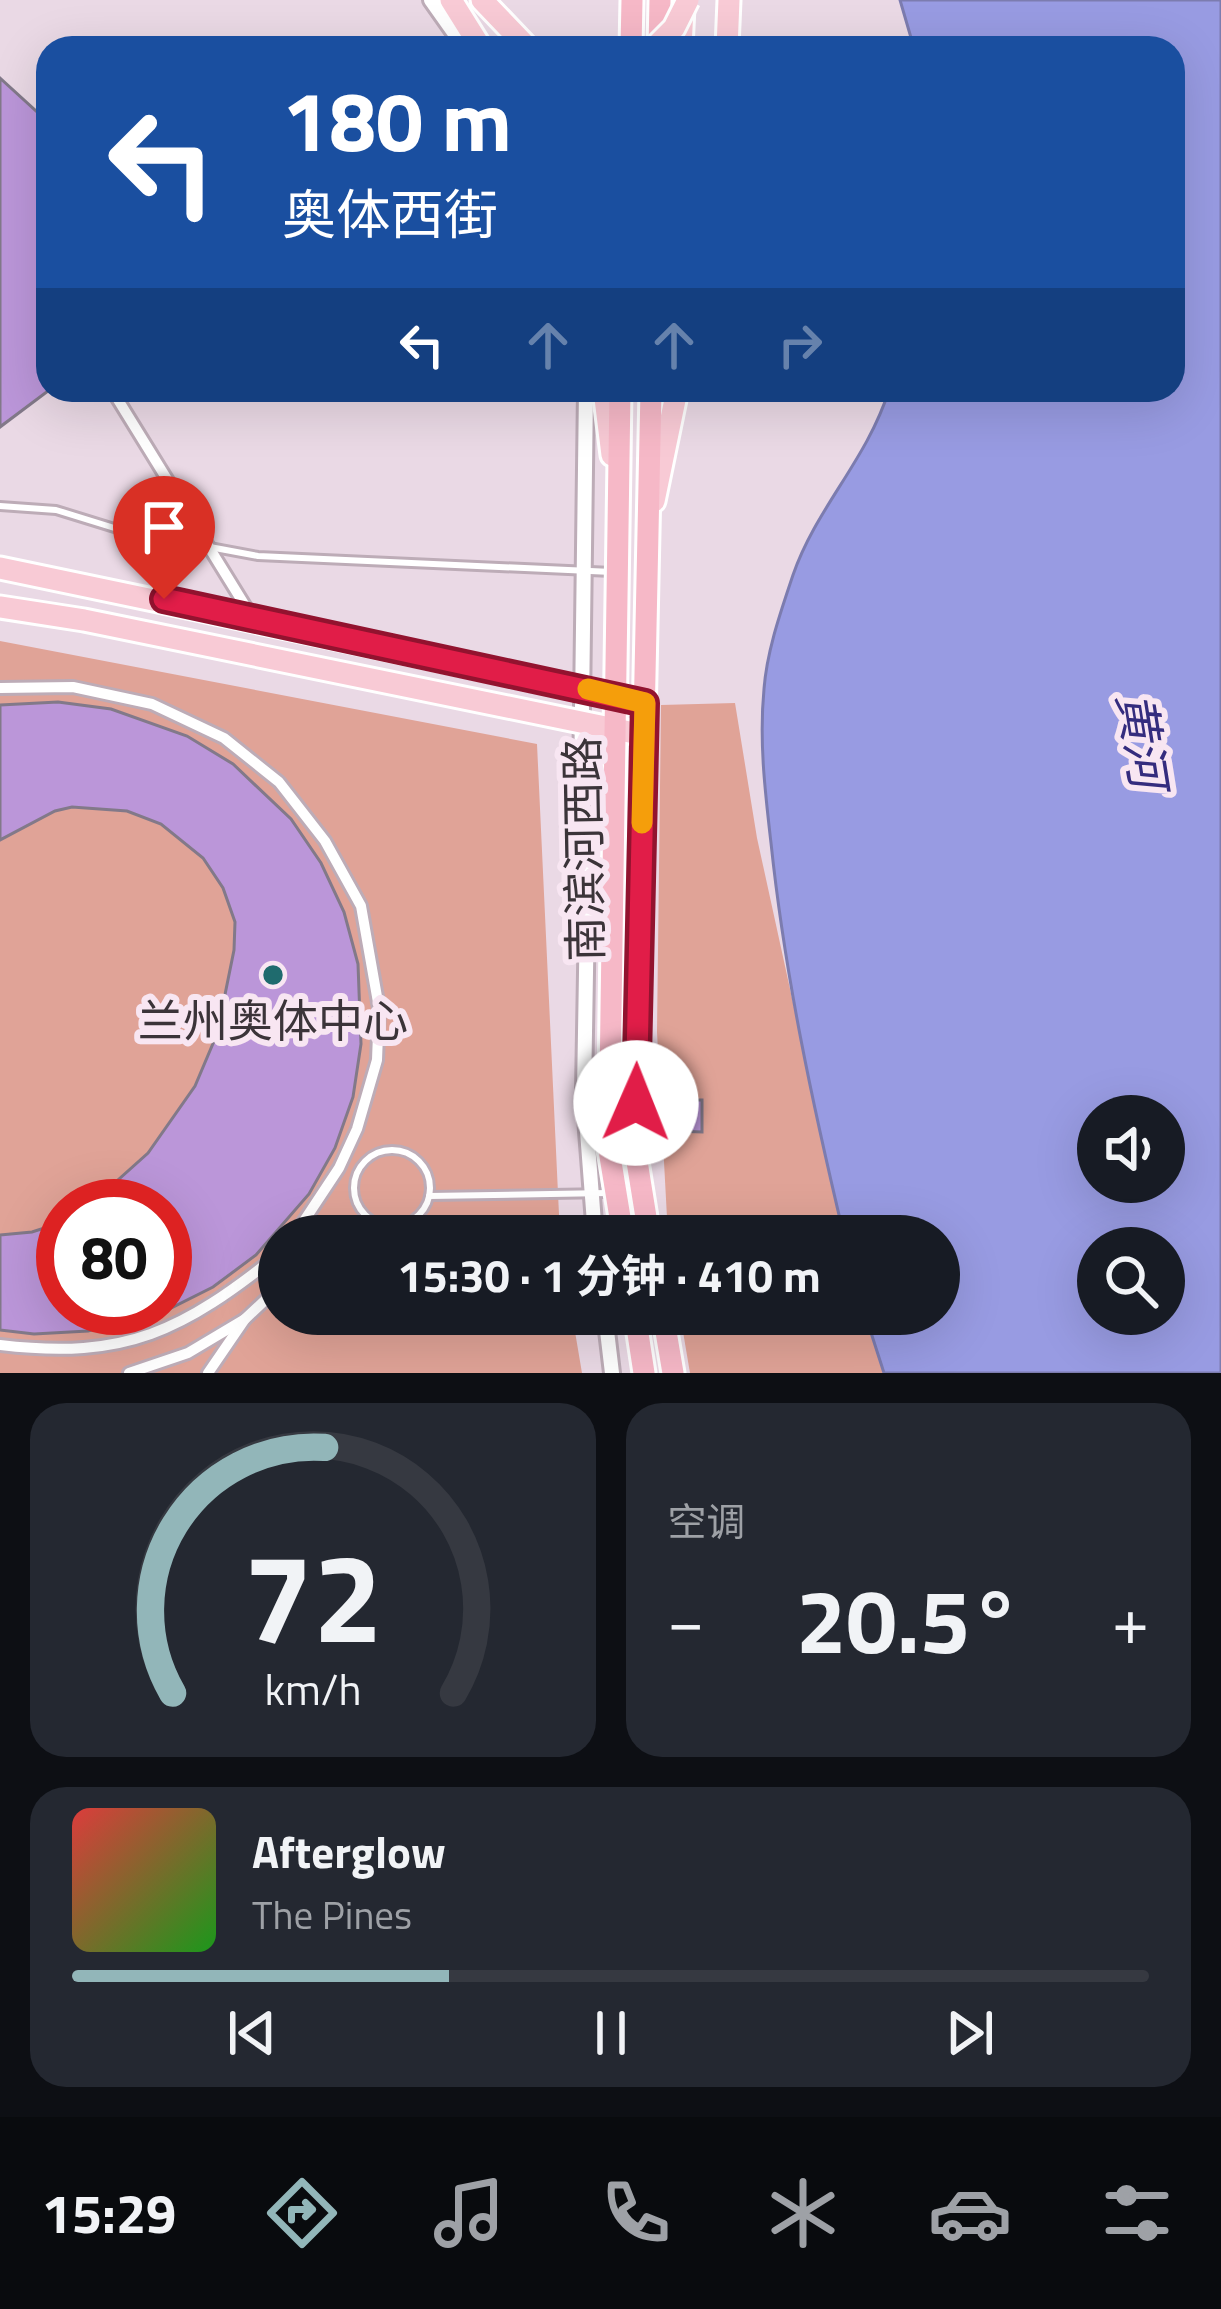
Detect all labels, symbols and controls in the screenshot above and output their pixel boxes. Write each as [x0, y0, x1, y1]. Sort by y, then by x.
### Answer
text: 180 m [282, 56, 512, 184]
icon: left [84, 84, 240, 240]
text: 奥体西街 [282, 173, 498, 255]
icon: left [389, 312, 455, 378]
icon: ahead [515, 312, 581, 378]
icon: ahead [641, 312, 707, 378]
icon: right [767, 312, 833, 378]
pin [113, 476, 215, 599]
icon: arrive [131, 494, 197, 560]
water label: 黄河 [1099, 687, 1187, 801]
street label: 南滨河西路 [547, 736, 619, 962]
marker: 兰州奥体中心 [260, 962, 286, 988]
place label: 兰州奥体中心 [138, 986, 408, 1054]
position arrow [573, 1040, 699, 1166]
map controls [1077, 1095, 1185, 1335]
button: sound [1077, 1095, 1185, 1203]
speed limit sign: 80 [36, 1179, 192, 1335]
button: search [1077, 1227, 1185, 1335]
text: 15:30 · 1 分钟 · 410 m [397, 1241, 821, 1309]
text: 空调 [668, 1492, 746, 1551]
text: 72 [243, 1501, 383, 1690]
text: 20.5° [796, 1551, 1021, 1688]
text: − [668, 1569, 704, 1670]
text: + [1112, 1569, 1149, 1670]
text: km/h [264, 1656, 361, 1722]
text: Afterglow [252, 1817, 446, 1885]
text: The Pines [252, 1885, 412, 1944]
icon: previous [219, 2000, 285, 2066]
icon: pause [578, 2000, 644, 2066]
icon: next [937, 2000, 1003, 2066]
icon: directions [260, 2171, 344, 2255]
icon: music [427, 2171, 511, 2255]
icon: phone [594, 2171, 678, 2255]
icon: climate [761, 2171, 845, 2255]
icon: car [928, 2171, 1012, 2255]
icon: filters [1095, 2171, 1179, 2255]
text: 15:29 [42, 2172, 176, 2254]

